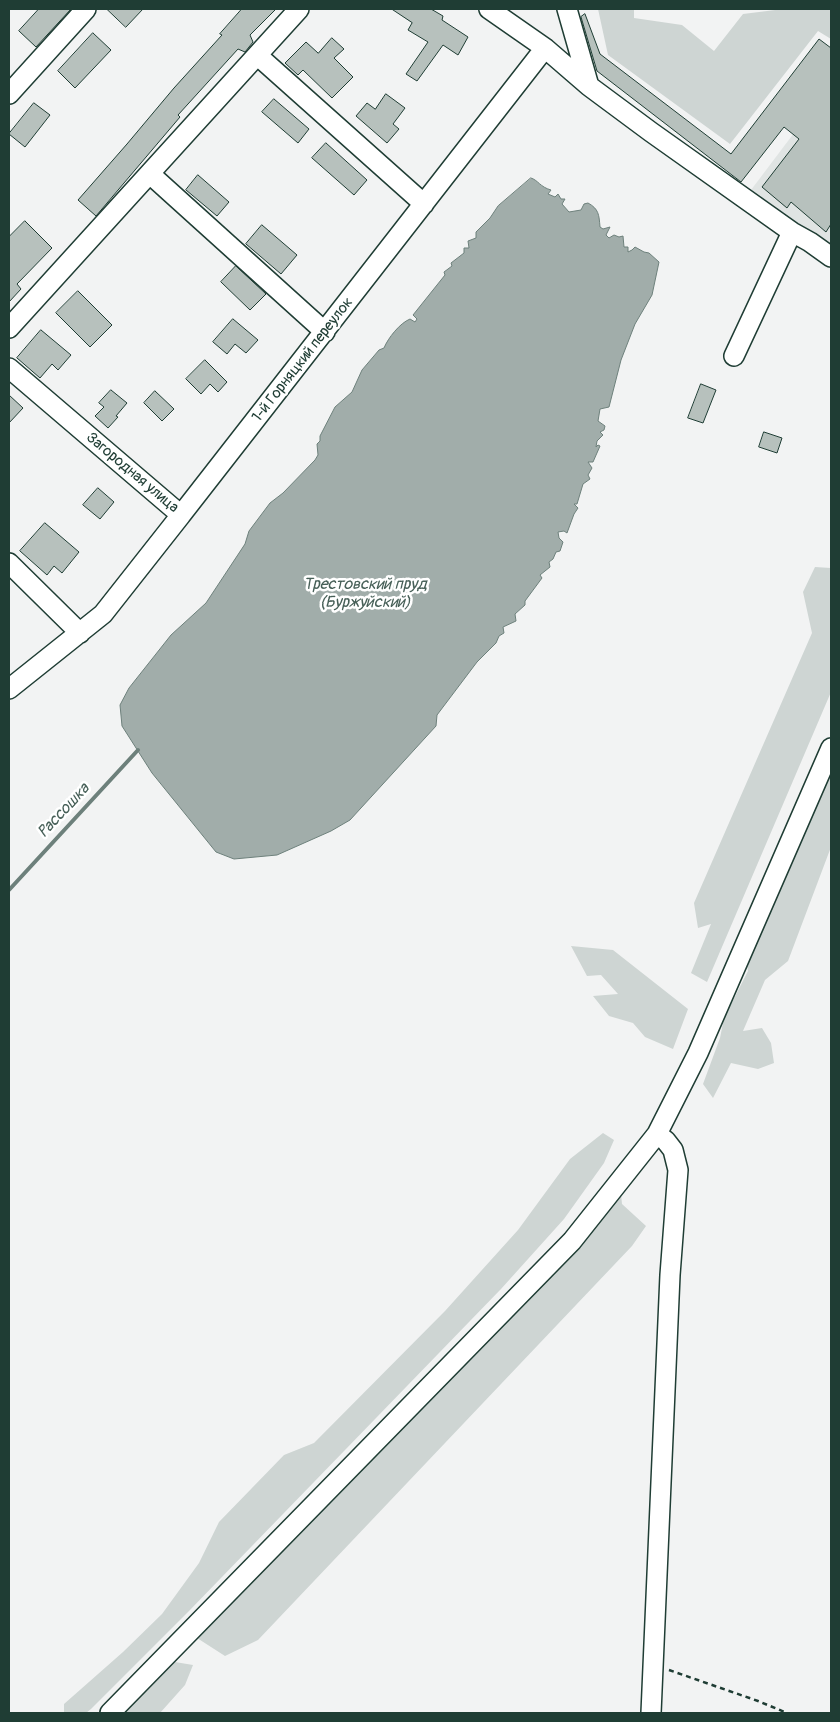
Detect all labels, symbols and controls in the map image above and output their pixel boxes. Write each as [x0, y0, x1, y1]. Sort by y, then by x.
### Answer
street label: 1-й Горняцкий переулок [249, 294, 357, 426]
street label: Загородная улица [82, 429, 182, 517]
water label: Трестовский пруд (Буржуйский) [303, 575, 427, 613]
water label: Рассошка [34, 780, 94, 842]

